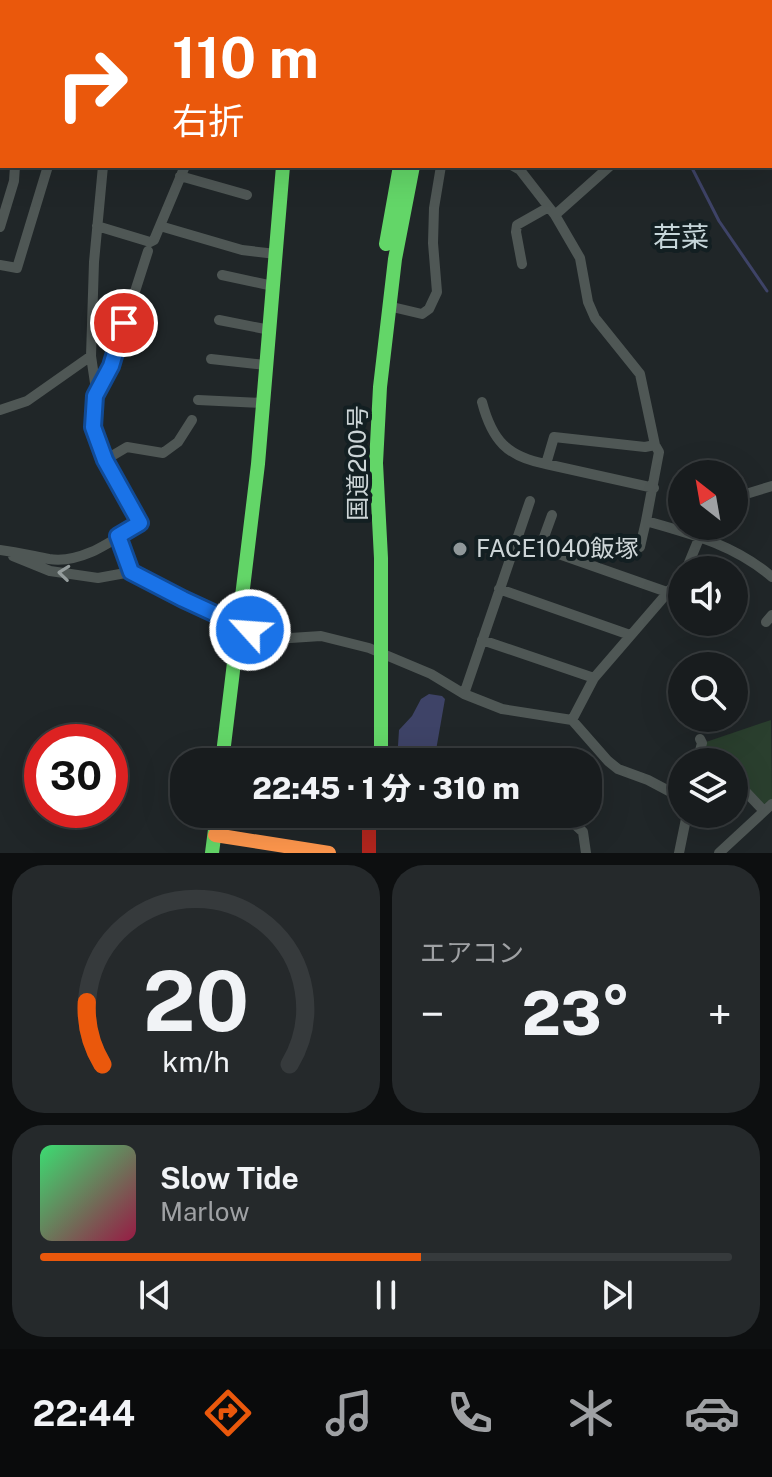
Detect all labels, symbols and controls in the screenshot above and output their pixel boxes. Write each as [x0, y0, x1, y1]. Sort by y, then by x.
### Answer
text: 110 m [172, 25, 319, 91]
icon: right [40, 32, 144, 136]
text: 右折 [172, 100, 244, 142]
district label: 若菜 [653, 220, 709, 253]
pin [90, 289, 158, 357]
icon: arrive [102, 301, 146, 345]
street label: 国道200号 [343, 405, 371, 521]
north arrow [668, 460, 748, 540]
map controls [668, 460, 748, 828]
place label: FACE1040飯塚 [476, 534, 639, 562]
marker: FACE1040飯塚 [451, 540, 469, 558]
button: sound [668, 556, 748, 636]
one-way arrow [57, 564, 70, 581]
position arrow [208, 588, 292, 672]
button: search [668, 652, 748, 732]
speed limit sign: 30 [24, 724, 128, 828]
button: layers [668, 748, 748, 828]
text: 22:45 · 1 分 · 310 m [252, 770, 520, 806]
text: エアコン [420, 937, 524, 968]
text: 20 [143, 952, 249, 1050]
text: 23° [522, 978, 630, 1049]
text: − [420, 988, 444, 1040]
text: + [708, 988, 732, 1040]
text: km/h [162, 1045, 230, 1078]
text: Slow Tide [160, 1160, 299, 1196]
text: Marlow [160, 1196, 250, 1227]
icon: previous [133, 1273, 177, 1317]
icon: pause [364, 1273, 408, 1317]
icon: next [595, 1273, 639, 1317]
icon: directions [200, 1385, 256, 1441]
icon: music [321, 1385, 377, 1441]
icon: phone [442, 1385, 498, 1441]
icon: climate [563, 1385, 619, 1441]
icon: car [684, 1385, 740, 1441]
text: 22:44 [32, 1392, 135, 1434]

